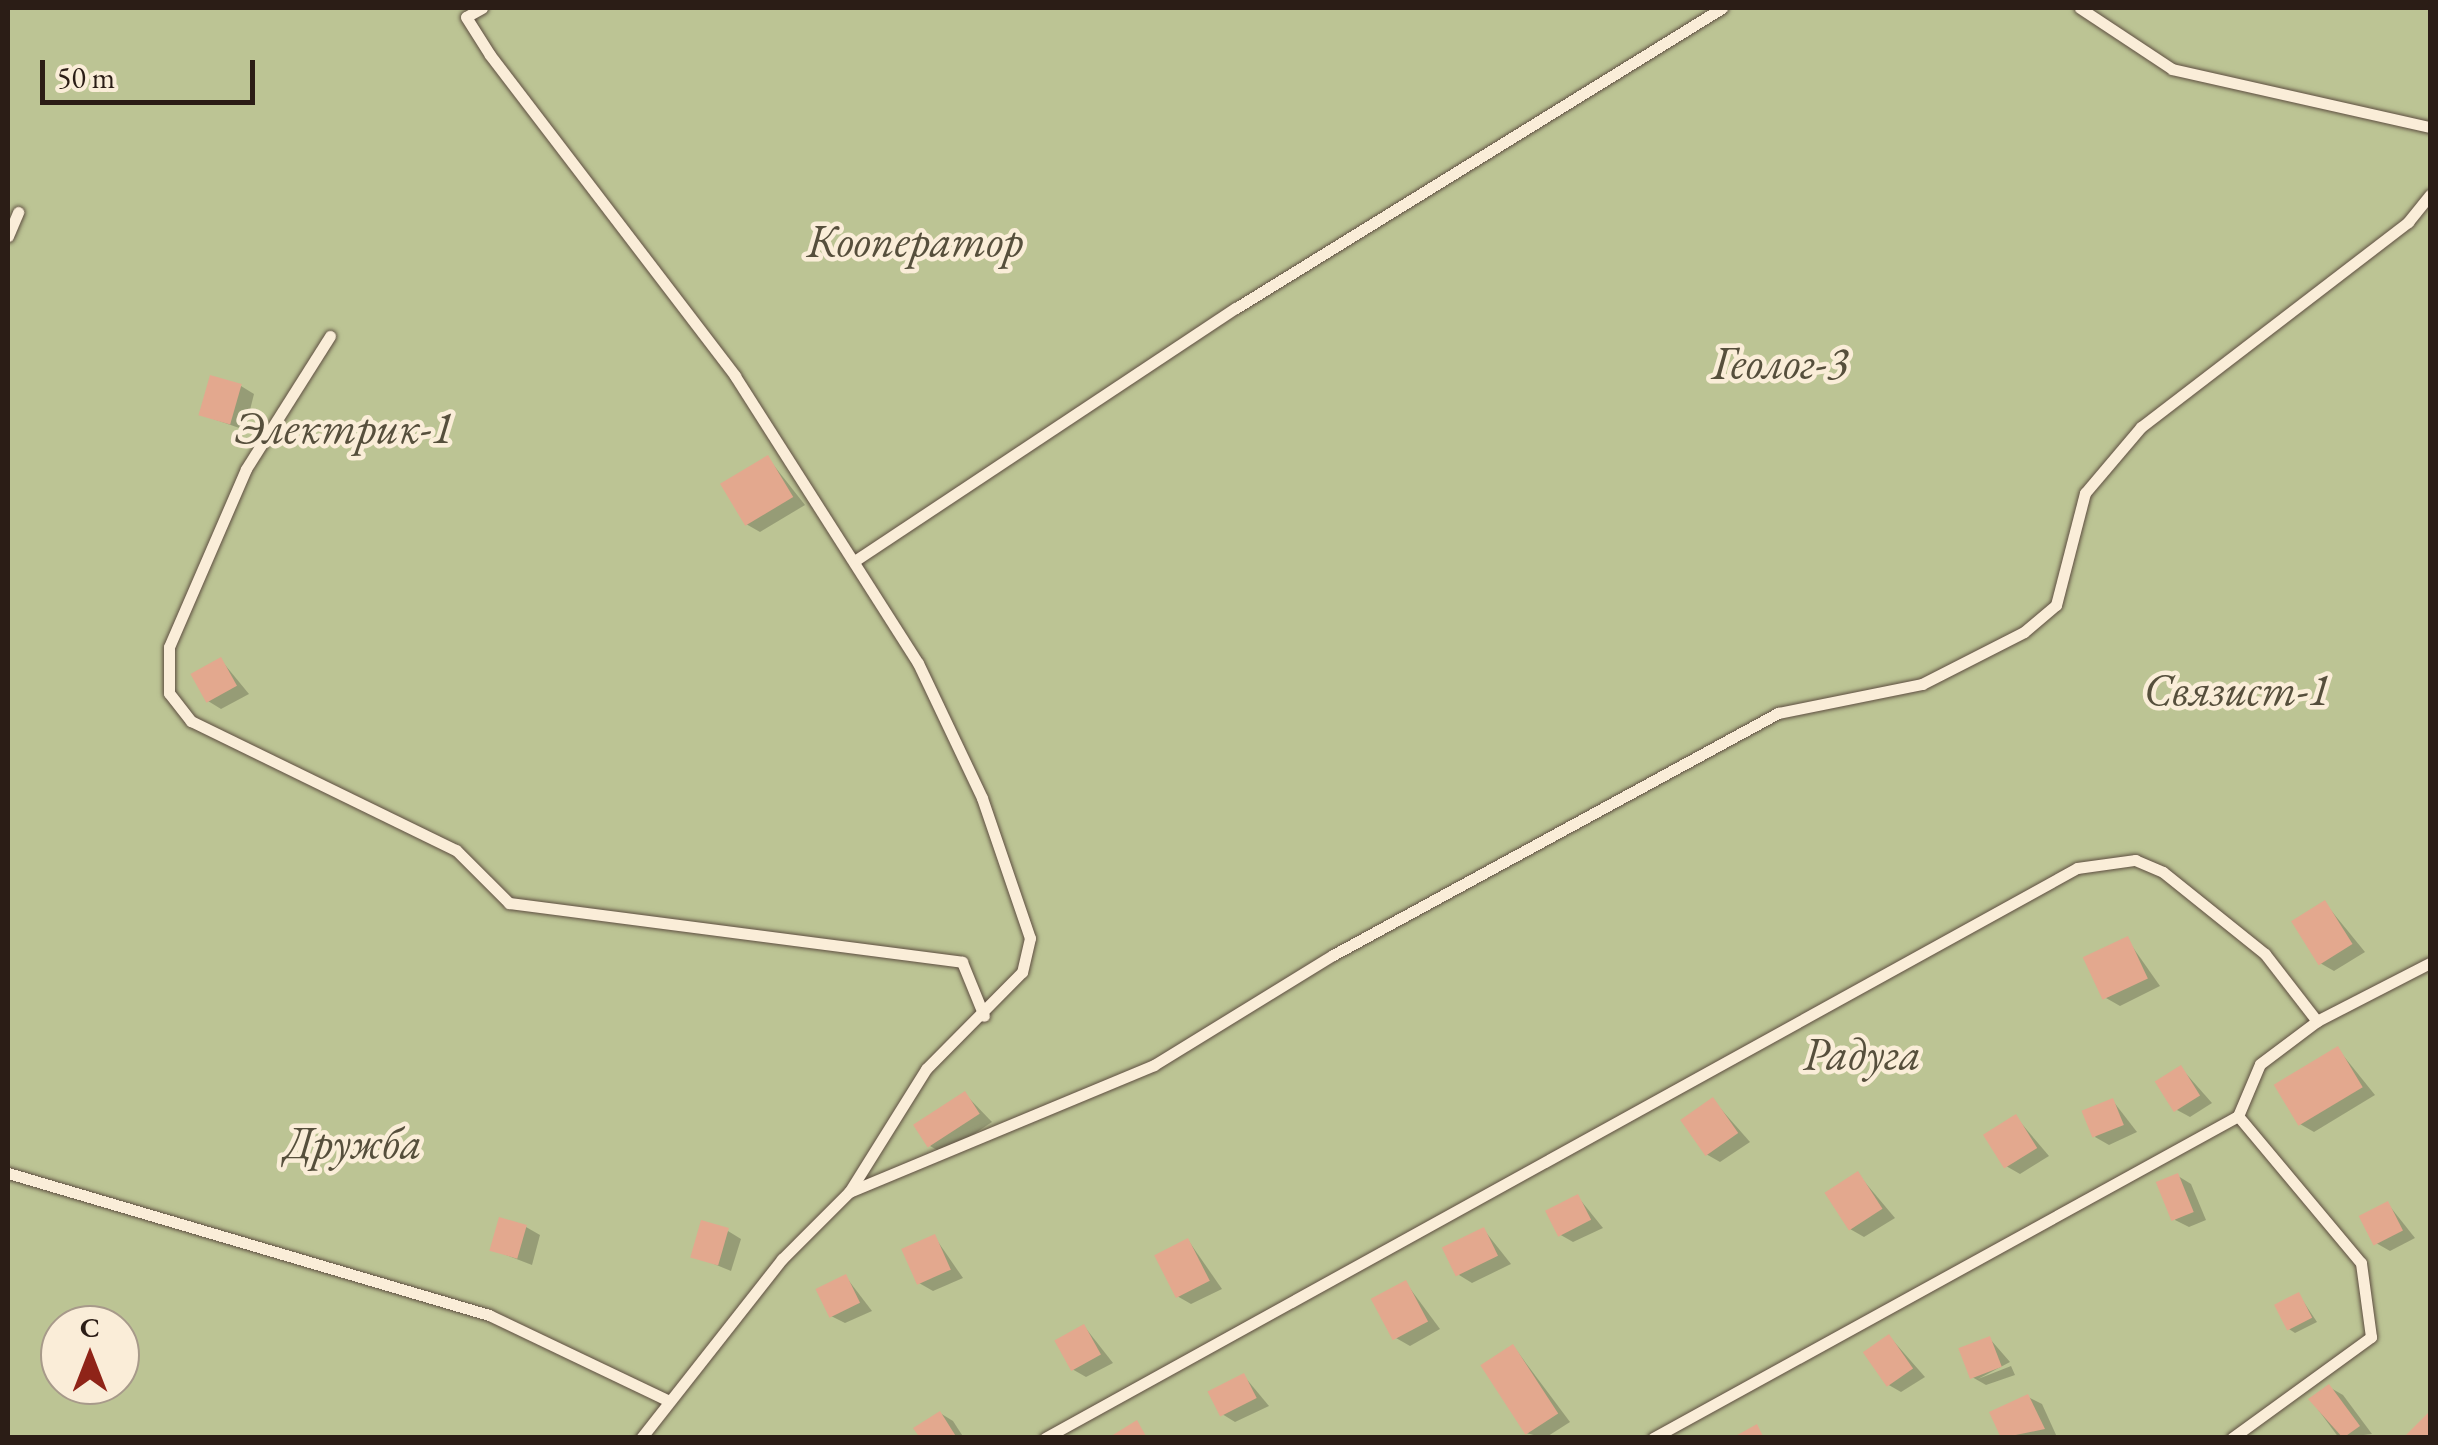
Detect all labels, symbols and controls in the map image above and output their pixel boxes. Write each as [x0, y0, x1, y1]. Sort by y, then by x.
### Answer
scale bar [45, 40, 260, 102]
text: 50 m [57, 58, 115, 97]
park label: Кооператор [807, 214, 1023, 268]
park label: Геолог-3 [1711, 336, 1849, 390]
park label: Электрик-1 [235, 401, 453, 455]
park label: Связист-1 [2144, 663, 2330, 717]
park label: Радуга [1803, 1027, 1921, 1081]
park label: Дружба [284, 1116, 422, 1170]
north arrow [40, 1305, 140, 1405]
text: С [80, 1309, 100, 1345]

